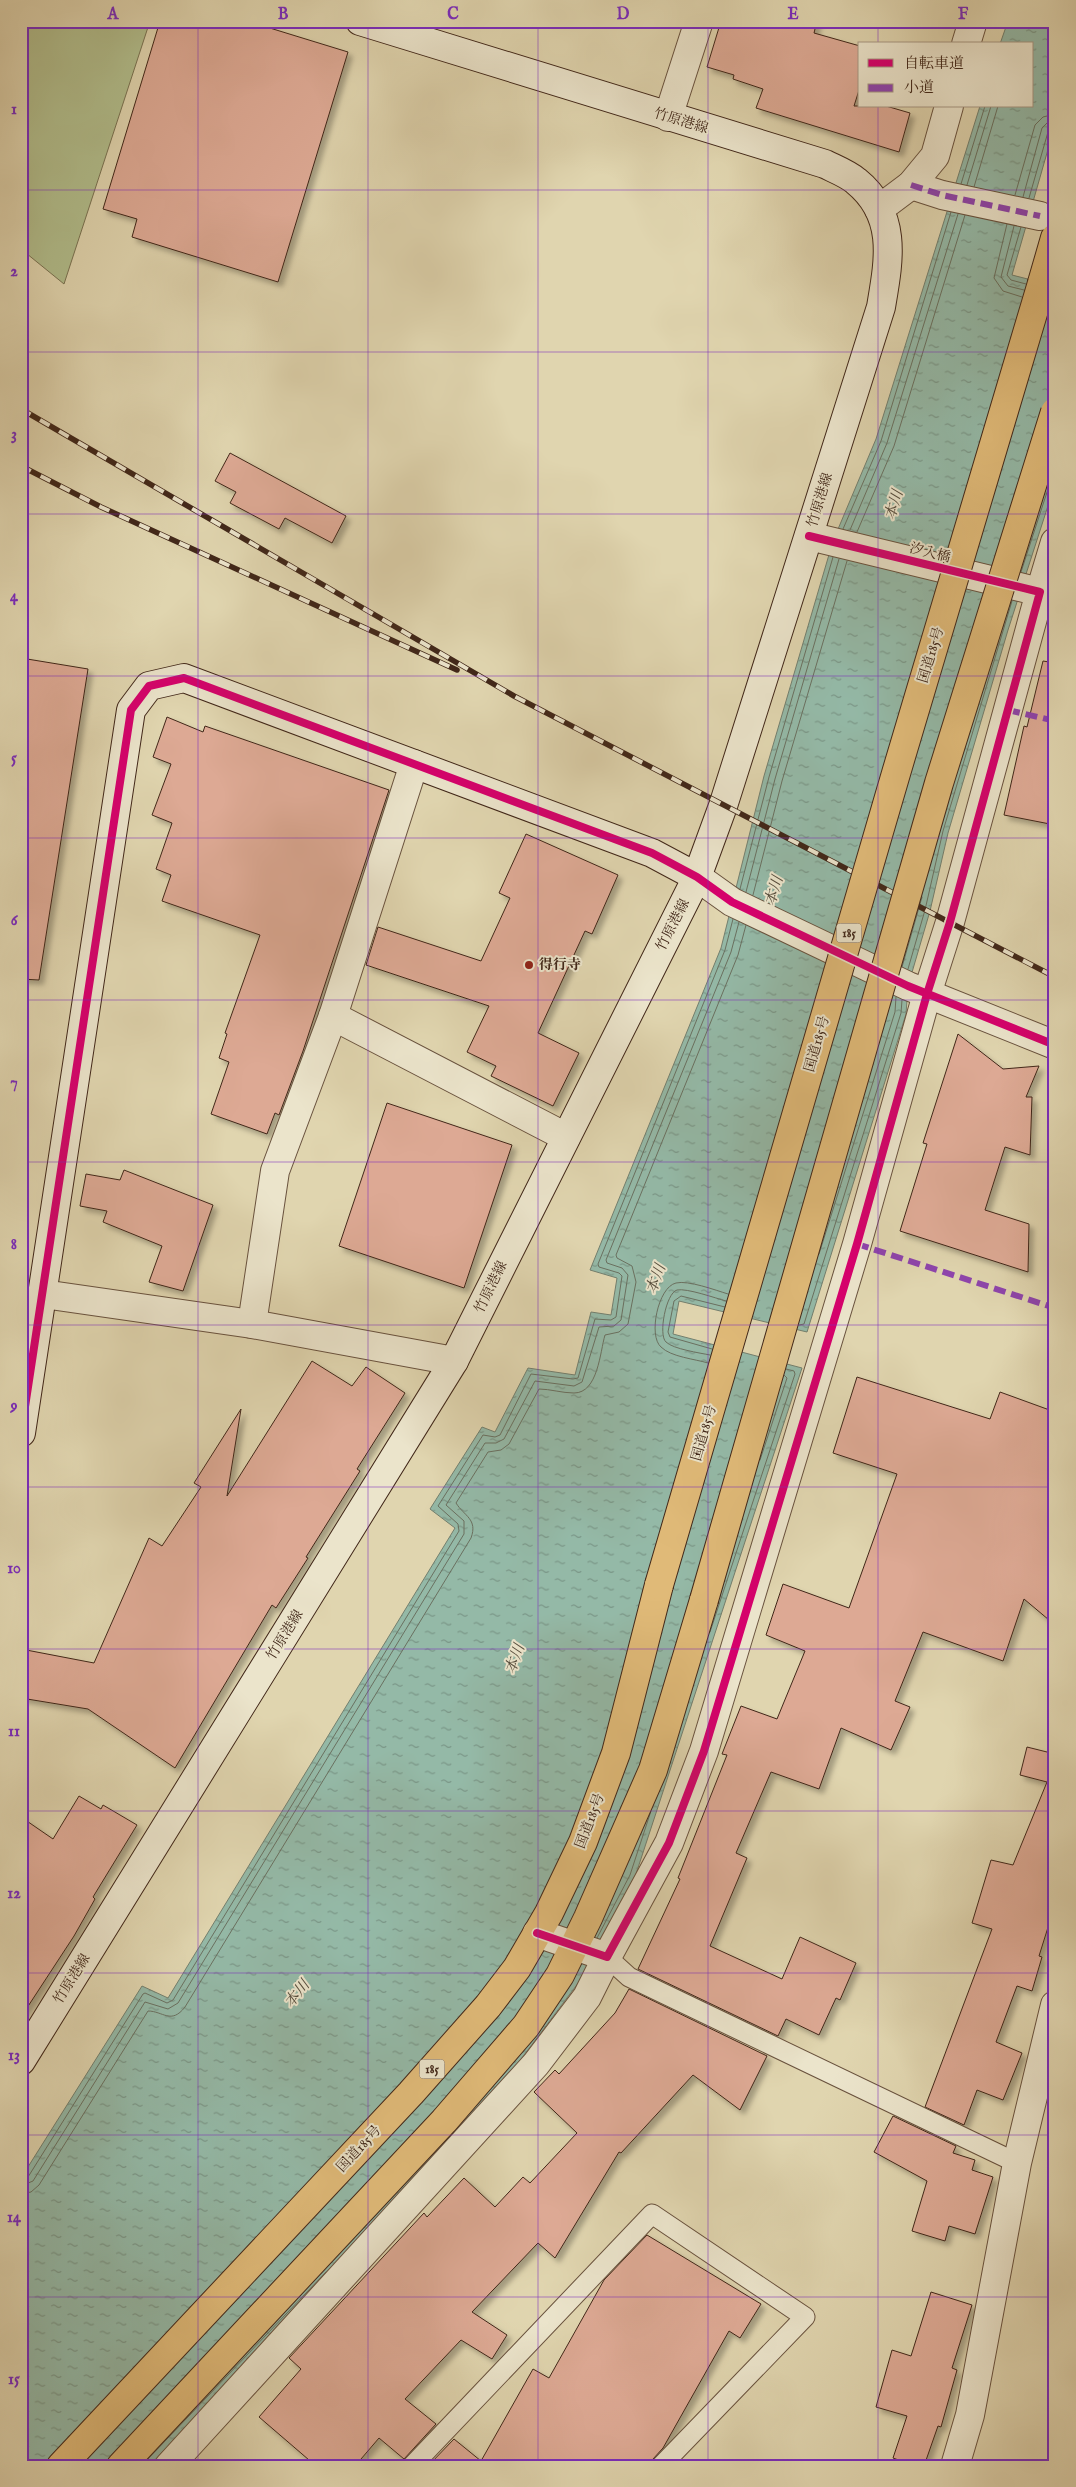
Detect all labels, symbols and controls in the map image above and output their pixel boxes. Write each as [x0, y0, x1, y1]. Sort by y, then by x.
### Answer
text: A [107, 5, 120, 25]
text: B [278, 5, 289, 25]
text: C [447, 5, 459, 25]
text: D [617, 5, 630, 25]
text: E [787, 5, 799, 25]
text: F [958, 5, 969, 25]
legend [858, 42, 1034, 108]
text: 自転車道 [904, 54, 964, 73]
text: 小道 [904, 78, 934, 97]
text: 1 [11, 100, 17, 120]
street label: 竹原港線 [652, 104, 710, 138]
text: 2 [10, 262, 18, 282]
text: 3 [11, 425, 17, 445]
street label: 竹原港線 [803, 471, 837, 529]
water label: 本川 [881, 486, 908, 522]
street label: 汐入橋 [907, 539, 953, 567]
text: 4 [10, 587, 19, 607]
street label: 国道185号 [914, 625, 948, 685]
text: 5 [11, 749, 17, 769]
water label: 本川 [761, 872, 788, 908]
street label: 竹原港線 [652, 896, 694, 954]
text: 6 [11, 911, 19, 931]
road number: 185 [836, 924, 862, 942]
place label: 得行寺 [539, 956, 581, 974]
marker: 得行寺 [523, 959, 535, 971]
street label: 国道185号 [800, 1014, 834, 1074]
text: 7 [10, 1073, 18, 1093]
text: 8 [11, 1235, 17, 1255]
street label: 竹原港線 [471, 1258, 511, 1316]
water label: 本川 [642, 1260, 671, 1296]
text: 9 [10, 1397, 18, 1417]
street label: 国道185号 [687, 1403, 721, 1463]
text: 10 [7, 1559, 21, 1579]
street label: 竹原港線 [263, 1606, 307, 1664]
water label: 本川 [501, 1640, 530, 1676]
text: 11 [8, 1722, 20, 1742]
street label: 国道185号 [571, 1791, 609, 1851]
text: 12 [7, 1884, 21, 1904]
street label: 竹原港線 [50, 1950, 94, 2008]
water label: 本川 [280, 1975, 315, 2012]
text: 13 [8, 2046, 20, 2066]
road number: 185 [420, 2060, 444, 2078]
street label: 国道185号 [333, 2122, 385, 2176]
text: 14 [7, 2208, 22, 2228]
text: 15 [8, 2370, 20, 2390]

